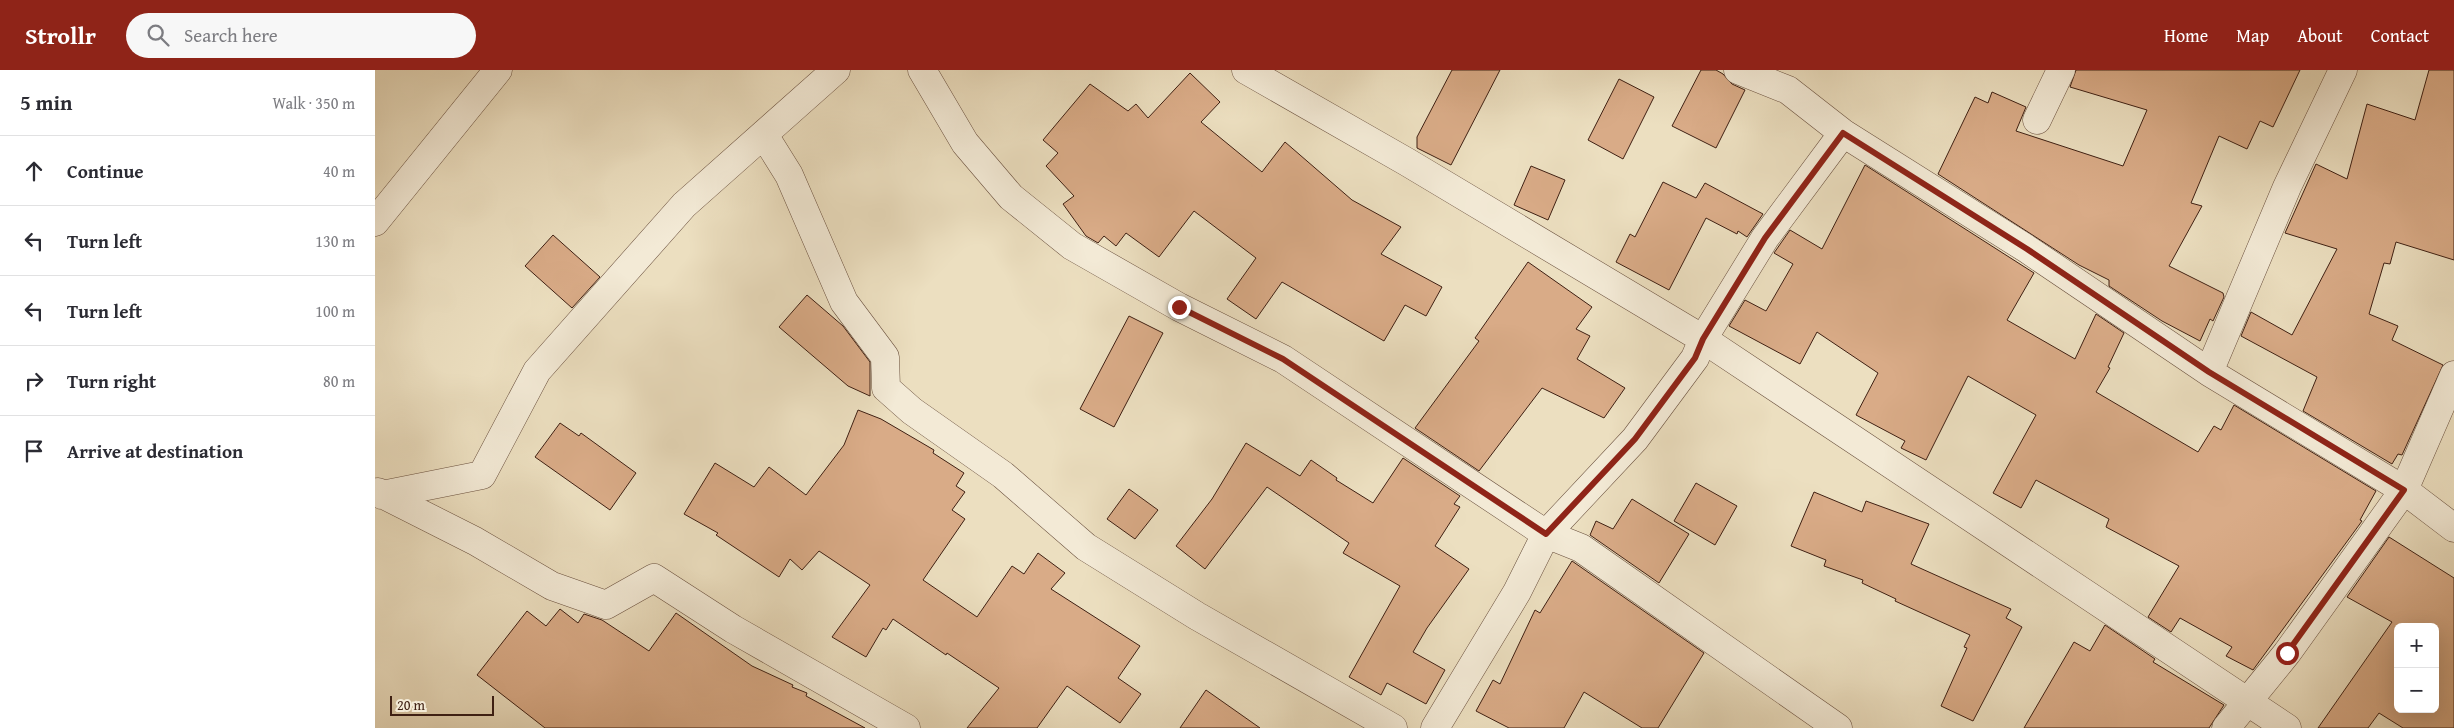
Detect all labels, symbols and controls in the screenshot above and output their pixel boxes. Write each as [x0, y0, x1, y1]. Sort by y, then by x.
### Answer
search box [126, 13, 476, 58]
text: Strollr [25, 18, 96, 53]
icon: search [144, 21, 172, 49]
text: Search here [184, 21, 278, 49]
text: Home [2164, 22, 2208, 49]
text: Map [2236, 22, 2269, 49]
text: About [2297, 22, 2343, 49]
text: Contact [2371, 22, 2429, 49]
text: 5 min [20, 87, 72, 118]
text: Walk · 350 m [272, 91, 355, 115]
icon: ahead [20, 157, 48, 185]
text: Continue [67, 157, 144, 185]
text: 40 m [323, 159, 355, 183]
icon: left [20, 227, 48, 255]
text: Turn left [67, 227, 142, 255]
text: 130 m [315, 229, 355, 253]
route end [1168, 296, 1191, 319]
icon: left [20, 297, 48, 325]
text: Turn left [67, 297, 142, 325]
text: 100 m [315, 299, 355, 323]
icon: right [20, 367, 48, 395]
text: Turn right [67, 367, 156, 395]
text: 80 m [323, 369, 355, 393]
icon: arrive [20, 437, 48, 465]
text: Arrive at destination [67, 437, 243, 465]
map controls [2394, 623, 2439, 713]
button: + [2394, 623, 2439, 668]
route start [2276, 642, 2299, 665]
button: − [2394, 668, 2439, 713]
scale bar [390, 693, 494, 716]
text: 20 m [397, 695, 425, 715]

